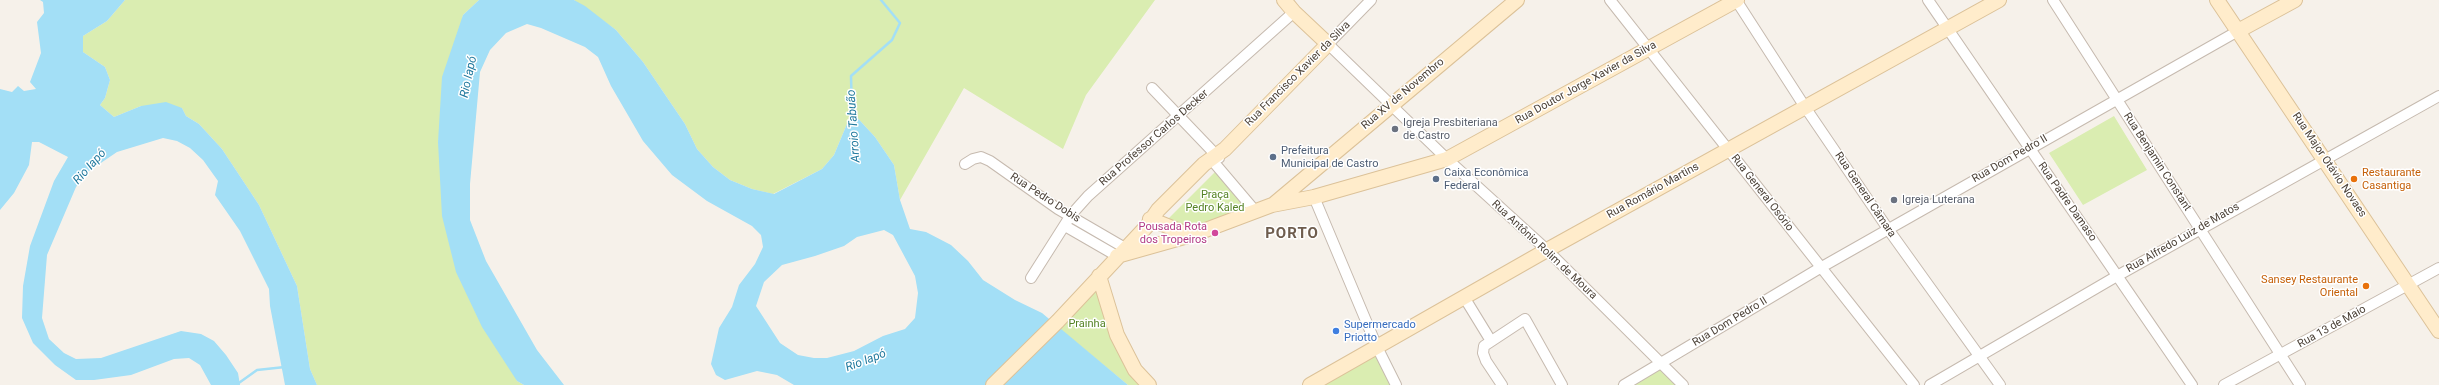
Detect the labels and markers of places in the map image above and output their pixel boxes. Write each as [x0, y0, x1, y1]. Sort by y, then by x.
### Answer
place label: Igreja Presbiteriana de Castro [1403, 116, 1498, 142]
marker: Igreja Presbiteriana de Castro [1390, 124, 1400, 134]
place label: Prefeitura Municipal de Castro [1281, 144, 1378, 170]
marker: Prefeitura Municipal de Castro [1268, 152, 1278, 162]
place label: Caixa Econômica Federal [1444, 166, 1529, 192]
place label: Restaurante Casantiga [2362, 166, 2421, 192]
marker: Caixa Econômica Federal [1431, 174, 1441, 184]
marker: Restaurante Casantiga [2349, 174, 2359, 184]
place label: Igreja Luterana [1902, 193, 1975, 207]
marker: Igreja Luterana [1889, 195, 1899, 205]
place label: Pousada Rota dos Tropeiros [1139, 220, 1207, 246]
marker: Pousada Rota dos Tropeiros [1210, 228, 1220, 238]
place label: Sansey Restaurante Oriental [2261, 273, 2358, 299]
marker: Sansey Restaurante Oriental [2361, 281, 2371, 291]
place label: Supermercado Priotto [1344, 318, 1416, 344]
marker: Supermercado Priotto [1331, 326, 1341, 336]

